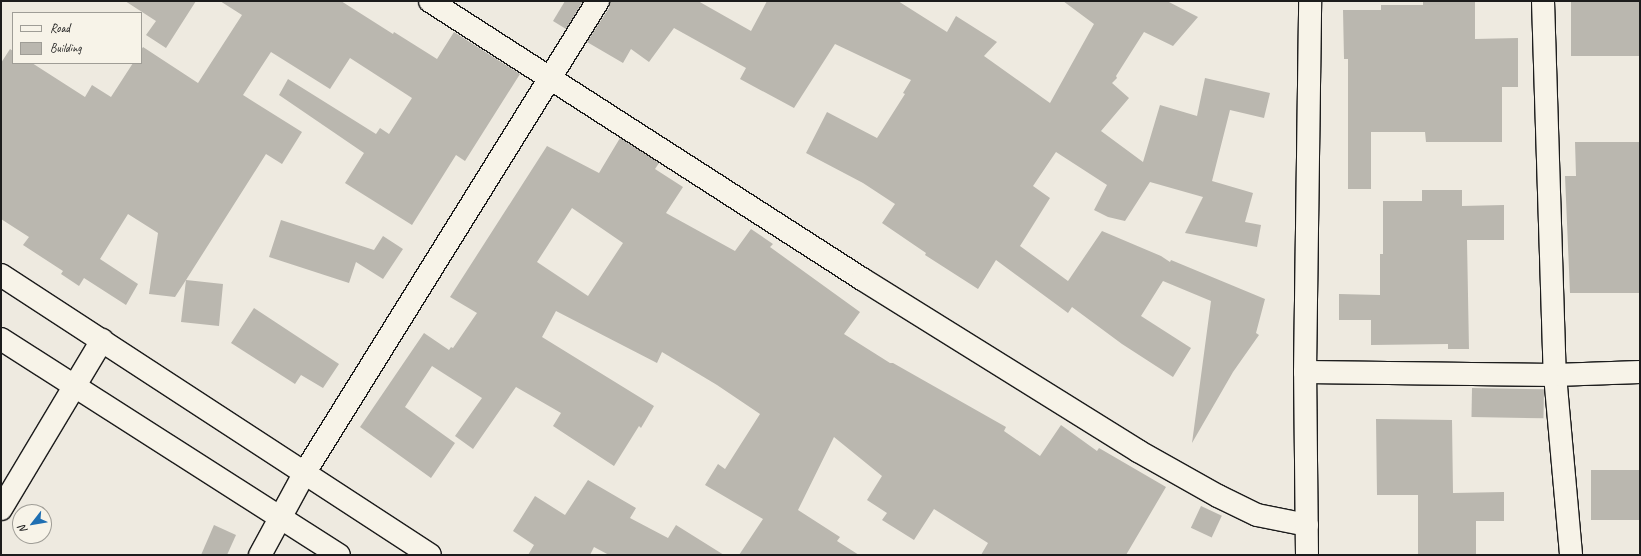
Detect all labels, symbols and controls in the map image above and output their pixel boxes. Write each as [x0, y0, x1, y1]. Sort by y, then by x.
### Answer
legend [12, 12, 142, 64]
text: Road [50, 20, 70, 36]
text: Building [50, 40, 82, 56]
north arrow [12, 504, 52, 544]
text: N [15, 523, 30, 536]

